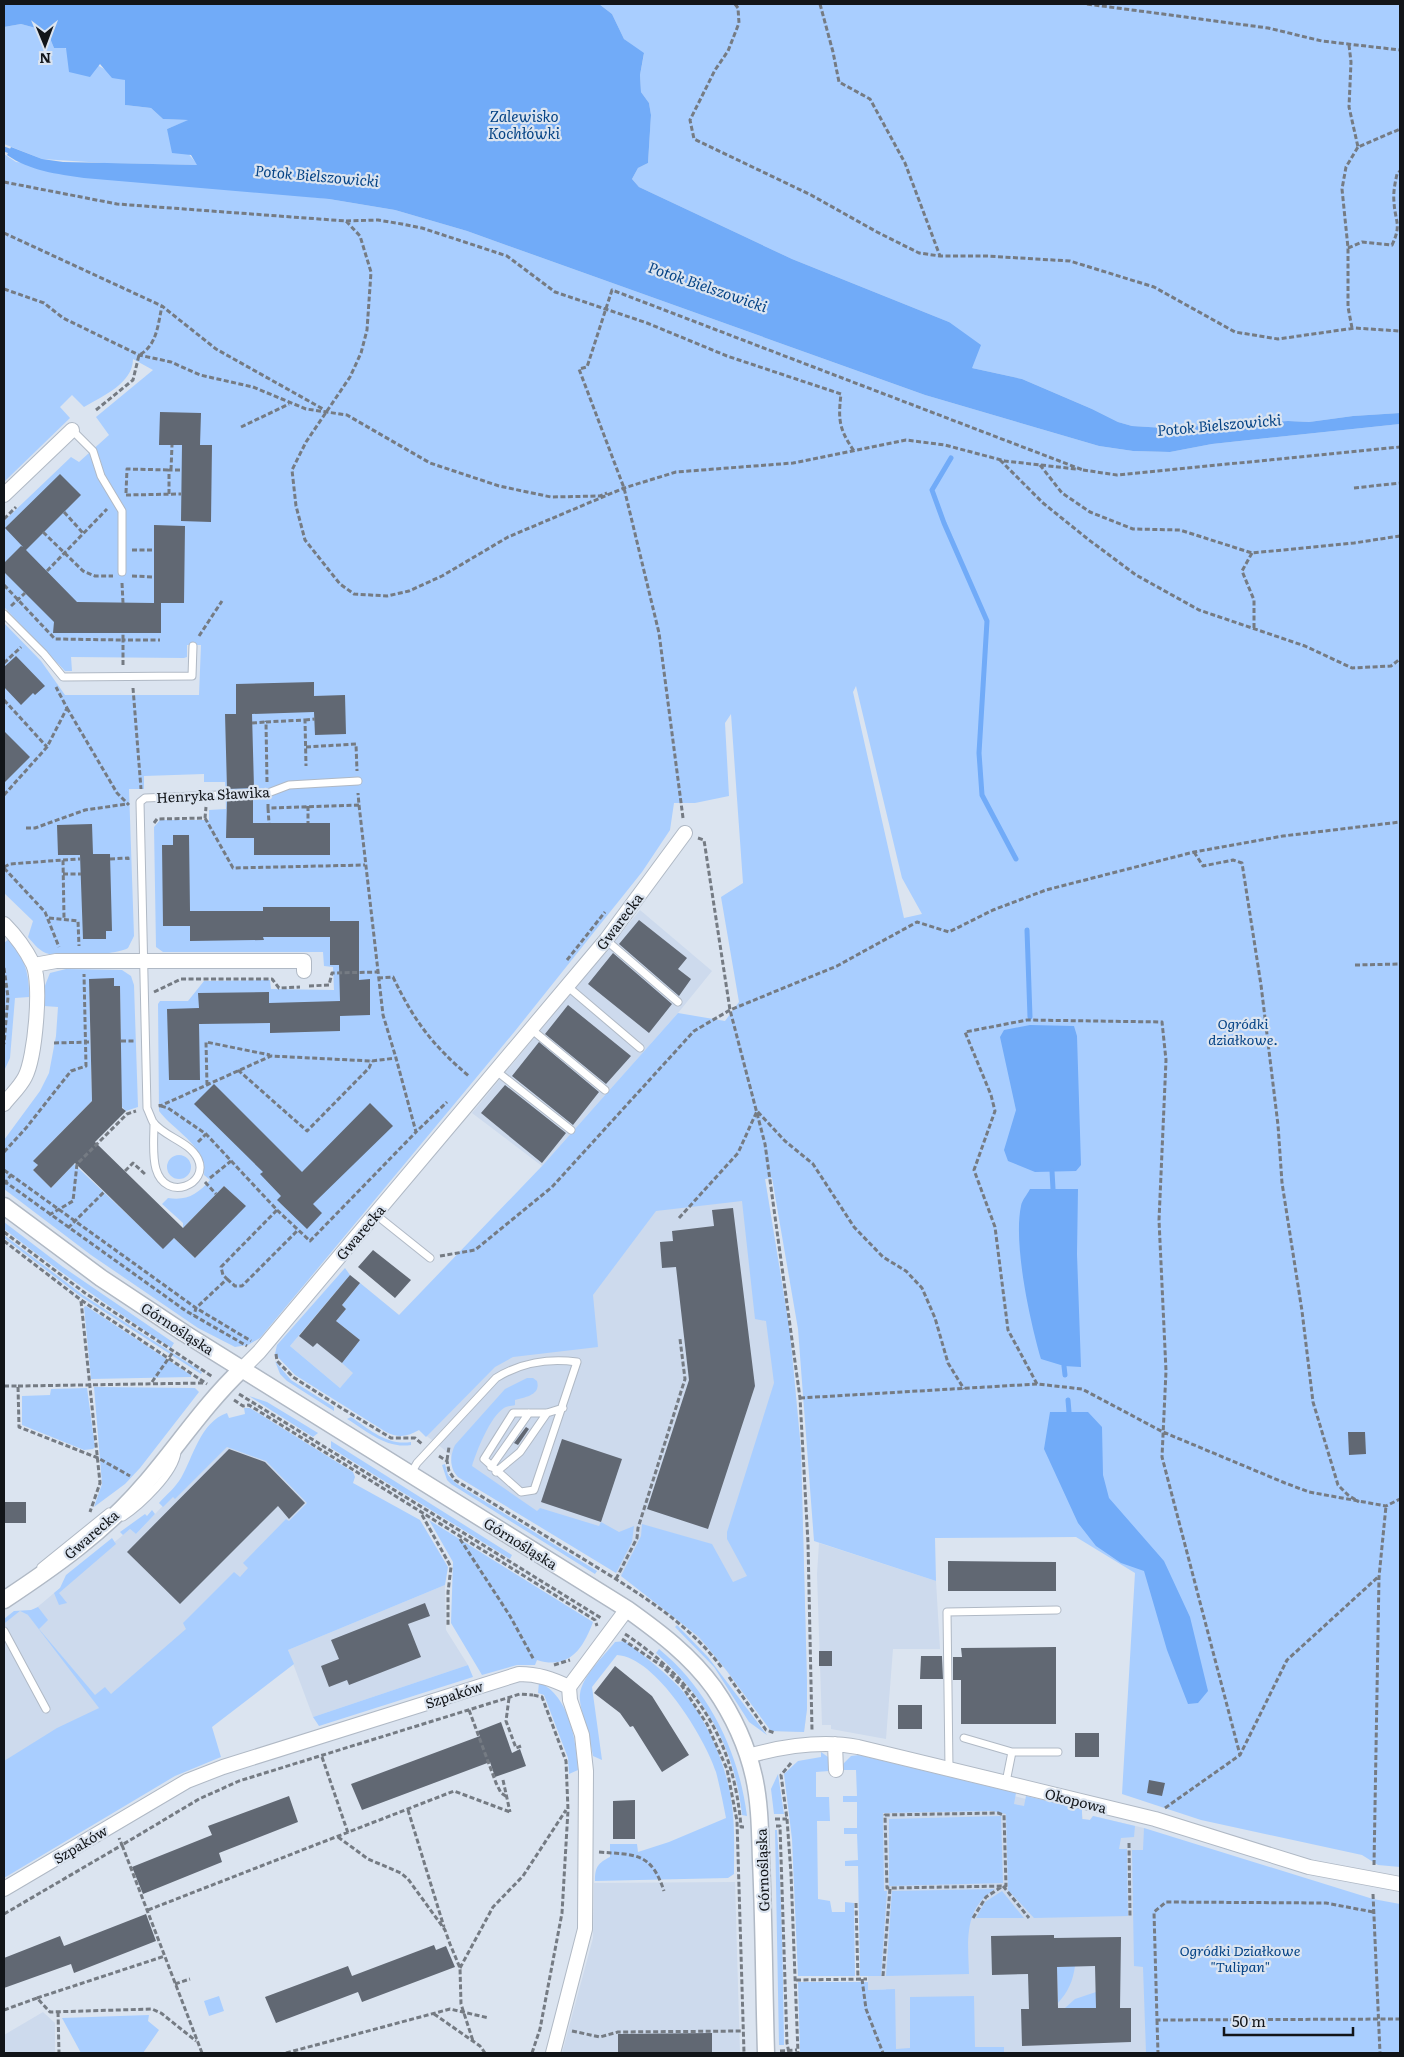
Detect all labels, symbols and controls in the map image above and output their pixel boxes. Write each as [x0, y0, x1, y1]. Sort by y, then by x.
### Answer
north arrow [20, 20, 70, 70]
text: N [39, 49, 51, 69]
water label: Zalewisko Kochłówki [488, 104, 560, 144]
water label: Potok Bielszowicki [254, 158, 381, 192]
water label: Potok Bielszowicki [645, 255, 771, 317]
water label: Potok Bielszowicki [1156, 407, 1283, 441]
street label: Henryka Sławika [156, 781, 271, 807]
street label: Gwarecka [591, 888, 647, 954]
park label: Ogródki działkowe. [1208, 1013, 1278, 1049]
street label: Gwarecka [331, 1200, 389, 1264]
street label: Górnośląska [138, 1297, 219, 1359]
street label: Gwarecka [59, 1504, 123, 1563]
street label: Górnośląska [480, 1512, 562, 1574]
street label: Szpaków [422, 1675, 486, 1713]
street label: Okopowa [1043, 1783, 1109, 1817]
street label: Szpaków [49, 1820, 111, 1868]
street label: Górnośląska [751, 1828, 773, 1912]
park label: Ogródki Działkowe "Tulipan" [1180, 1940, 1301, 1976]
scale bar [1224, 2004, 1353, 2036]
text: 50 m [1232, 2009, 1266, 2032]

